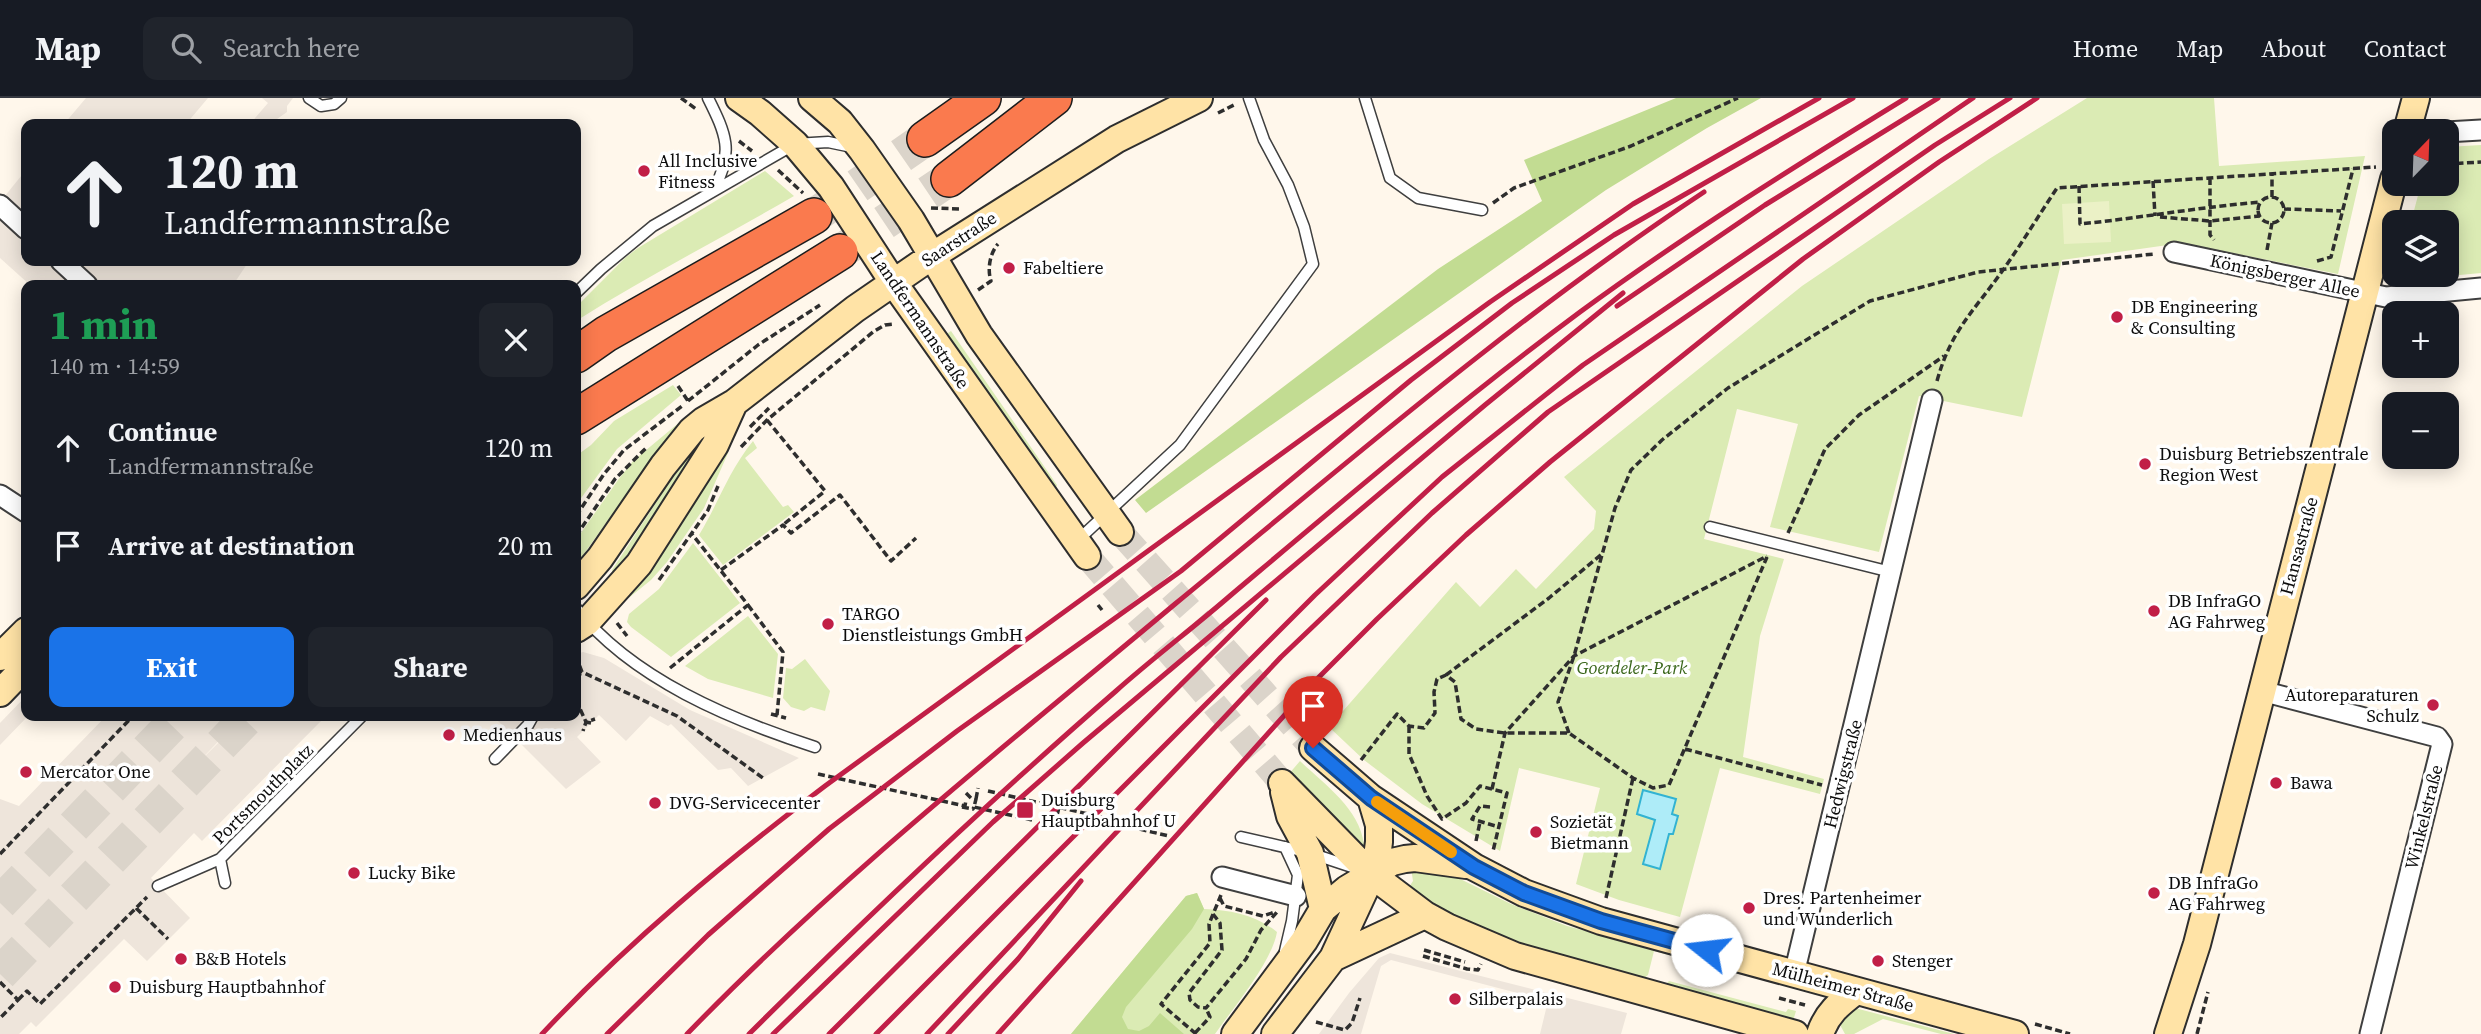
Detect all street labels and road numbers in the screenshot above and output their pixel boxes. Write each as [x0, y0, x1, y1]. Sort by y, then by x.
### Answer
street label: Saarstraße [916, 205, 1001, 272]
street label: Landfermannstraße [865, 246, 976, 393]
street label: Königsberger Allee [2208, 247, 2363, 304]
street label: Hansastraße [2273, 494, 2324, 598]
street label: Hedwigstraße [1817, 717, 1868, 831]
street label: Portsmouthplatz [207, 738, 319, 850]
street label: Winkelstraße [2398, 762, 2449, 872]
street label: Mülheimer Straße [1770, 956, 1917, 1017]

